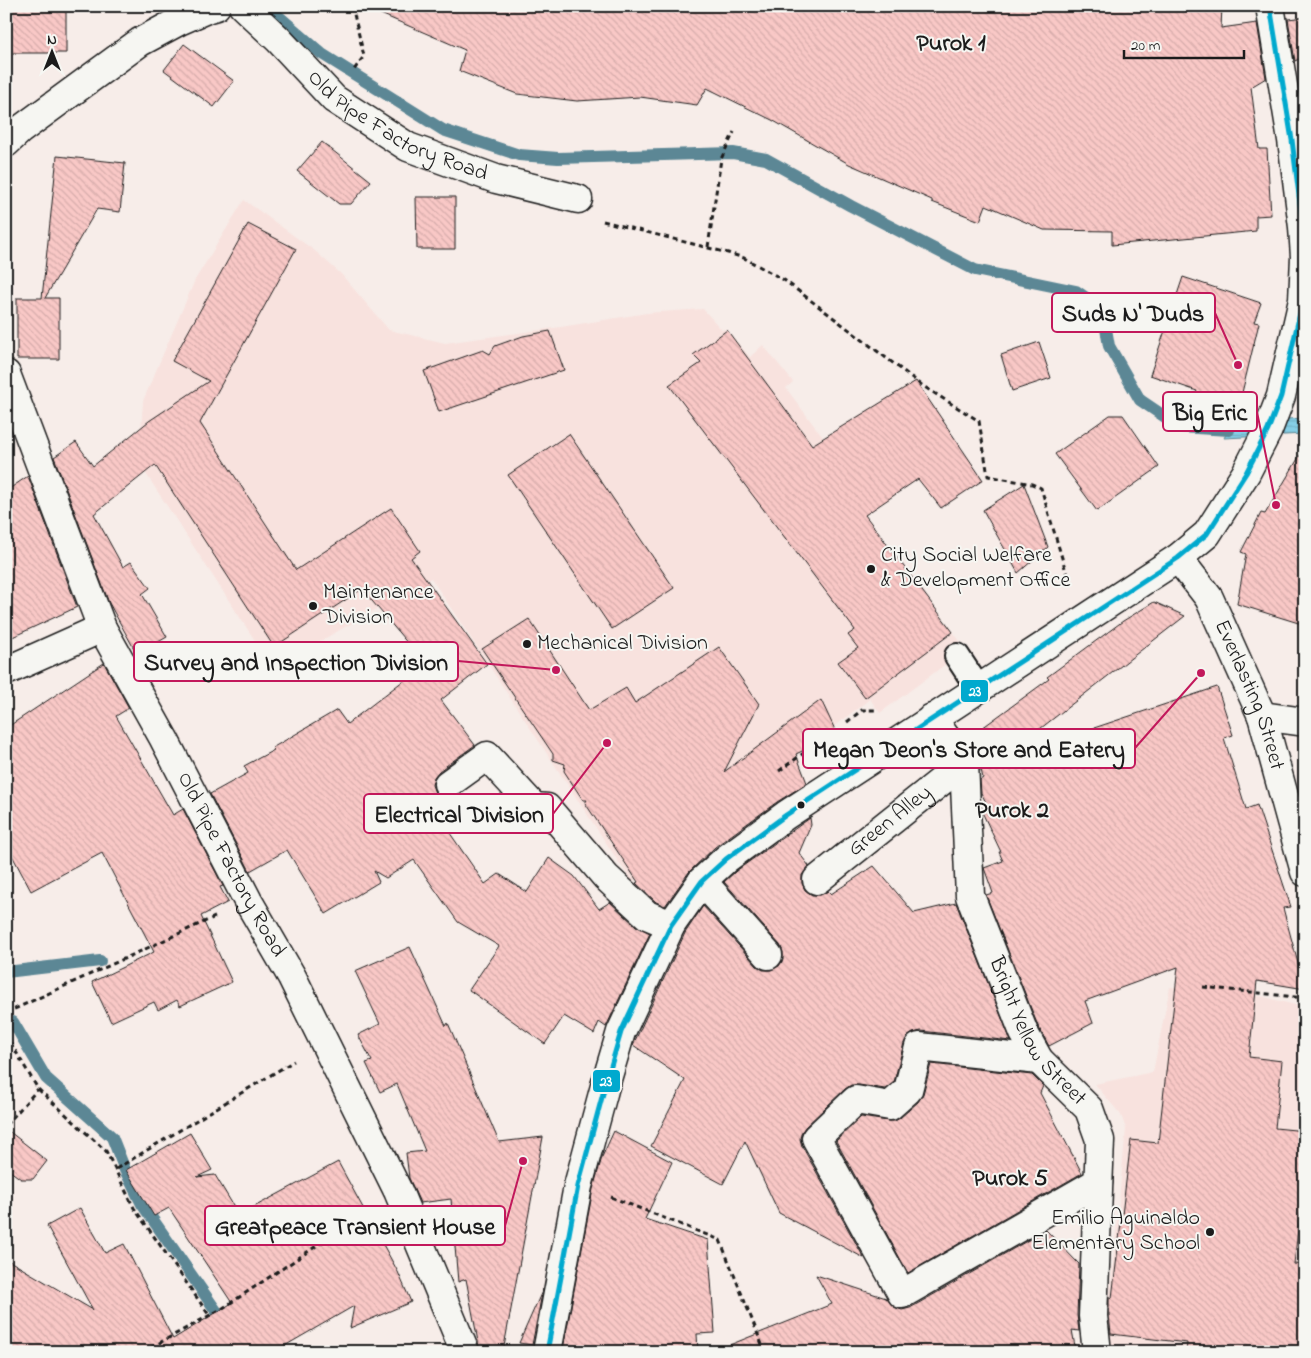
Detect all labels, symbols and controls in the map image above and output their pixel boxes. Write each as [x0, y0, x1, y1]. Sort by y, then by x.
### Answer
district label: Purok 1 [916, 27, 986, 62]
north arrow [28, 28, 78, 78]
scale bar [1124, 28, 1244, 60]
text: N [47, 30, 57, 51]
text: 20 m [1131, 35, 1161, 57]
street label: Old Pipe Factory Road [299, 63, 492, 191]
callout: Suds N' Duds [1052, 293, 1215, 332]
text: Suds N' Duds [1062, 298, 1204, 333]
callout: Big Eric [1163, 392, 1257, 431]
text: Big Eric [1172, 397, 1248, 433]
place label: City Social Welfare & Development Office [881, 540, 1070, 597]
marker: City Social Welfare & Development Office [865, 563, 877, 575]
place label: Maintenance Division [322, 577, 434, 634]
marker: Maintenance Division [307, 600, 319, 612]
street label: Everlasting Street [1205, 615, 1292, 774]
place label: Mechanical Division [537, 628, 708, 660]
marker: Mechanical Division [521, 638, 533, 650]
callout: Survey and Inspection Division [134, 642, 458, 681]
text: Survey and Inspection Division [144, 647, 448, 683]
line badge: 23 [960, 679, 989, 703]
text: 23 [968, 682, 982, 703]
callout: Megan Deon's Store and Eatery [803, 729, 1135, 768]
text: Megan Deon's Store and Eatery [813, 734, 1125, 770]
street label: Old Pipe Factory Road [168, 767, 293, 963]
street label: Green Alley [842, 778, 940, 865]
callout: Electrical Division [364, 794, 553, 833]
district label: Purok 2 [975, 794, 1049, 829]
text: Electrical Division [374, 799, 544, 834]
unlabelled marker [796, 800, 806, 810]
street label: Bright Yellow Street [979, 951, 1094, 1114]
line badge: 23 [592, 1069, 621, 1093]
text: 23 [599, 1072, 613, 1093]
district label: Purok 5 [972, 1162, 1048, 1197]
place label: Emilio Aguinaldo Elementary School [1031, 1203, 1200, 1261]
callout: Greatpeace Transient House [205, 1206, 505, 1245]
text: Greatpeace Transient House [215, 1211, 497, 1246]
marker: Emilio Aguinaldo Elementary School [1204, 1226, 1216, 1238]

